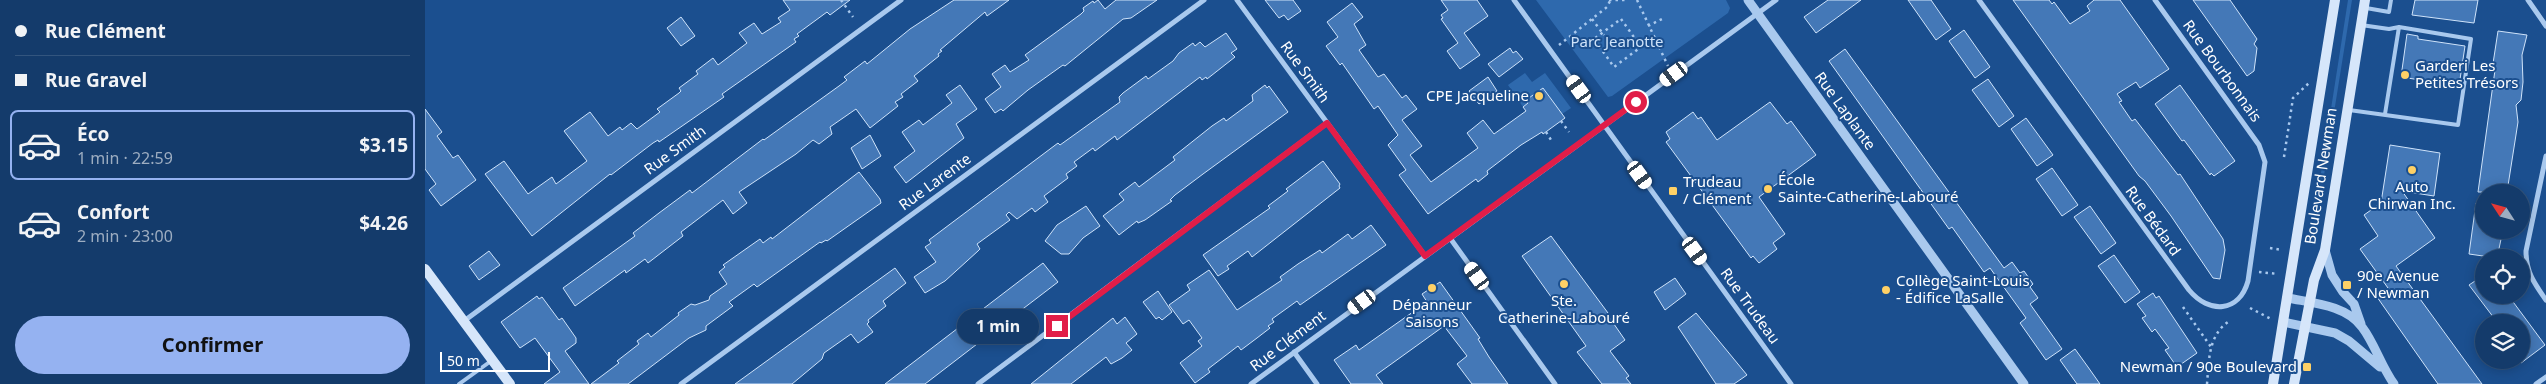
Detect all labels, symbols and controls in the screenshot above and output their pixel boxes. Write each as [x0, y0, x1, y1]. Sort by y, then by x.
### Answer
street label: Rue Bourbonnais [2179, 15, 2267, 125]
text: Rue Clément [45, 18, 166, 44]
park label: Parc Jeanotte [1570, 31, 1664, 51]
street label: Rue Smith [1277, 36, 1335, 106]
place label: Garderi Les Petites Trésors [2415, 55, 2518, 92]
car [1657, 59, 1690, 89]
text: Rue Gravel [45, 67, 147, 93]
street label: Rue Laplante [1811, 67, 1881, 153]
marker: Garderi Les Petites Trésors [2399, 69, 2411, 81]
car [1564, 72, 1593, 106]
place label: CPE Jacqueline [1426, 85, 1529, 105]
marker: CPE Jacqueline [1533, 90, 1545, 102]
route start [1625, 91, 1647, 113]
street label: Boulevard Newman [2299, 106, 2341, 246]
street label: Rue Smith [639, 120, 709, 178]
text: Éco [77, 121, 109, 147]
icon: car [17, 123, 62, 168]
text: $3.15 [359, 132, 408, 158]
text: 1 min · 22:59 [77, 147, 173, 169]
street label: Rue Larente [894, 148, 975, 214]
car [1625, 158, 1654, 192]
marker: Auto Chirwan Inc. [2406, 164, 2418, 176]
place label: École Sainte-Catherine-Labouré [1778, 169, 1958, 206]
place label: Trudeau / Clément [1683, 171, 1752, 208]
place label: Auto Chirwan Inc. [2368, 176, 2456, 213]
street label: Rue Bédard [2122, 181, 2186, 259]
marker: École Sainte-Catherine-Labouré [1762, 183, 1774, 195]
north arrow [2475, 184, 2530, 239]
map controls [2475, 184, 2530, 369]
marker: Trudeau / Clément [1667, 185, 1679, 197]
text: Confort [77, 199, 149, 225]
icon: car [17, 201, 62, 246]
text: $4.26 [359, 210, 408, 236]
text: 2 min · 23:00 [77, 225, 173, 247]
car [1680, 234, 1709, 268]
button: locate [2475, 249, 2530, 304]
car [1462, 259, 1491, 293]
street label: Rue Trudeau [1716, 263, 1785, 347]
place label: 90e Avenue / Newman [2357, 265, 2439, 302]
place label: Collège Saint-Louis - Édifice LaSalle [1896, 270, 2030, 307]
marker: Ste. Catherine-Labouré [1558, 278, 1570, 290]
marker: 90e Avenue / Newman [2341, 279, 2353, 291]
marker: Dépanneur Saisons [1426, 282, 1438, 294]
marker: Collège Saint-Louis - Édifice LaSalle [1880, 284, 1892, 296]
car [1345, 287, 1378, 317]
place label: Ste. Catherine-Labouré [1498, 290, 1630, 327]
place label: Dépanneur Saisons [1392, 294, 1472, 331]
street label: Rue Clément [1245, 305, 1330, 375]
callout: 1 min [957, 308, 1039, 344]
button: layers [2475, 314, 2530, 369]
text: 1 min [976, 315, 1020, 337]
route end [1046, 315, 1068, 337]
button: Confirmer [15, 316, 410, 374]
scale bar [440, 349, 550, 372]
text: 50 m [447, 351, 480, 370]
place label: Newman / 90e Boulevard [2120, 356, 2297, 376]
marker: Newman / 90e Boulevard [2301, 361, 2313, 373]

